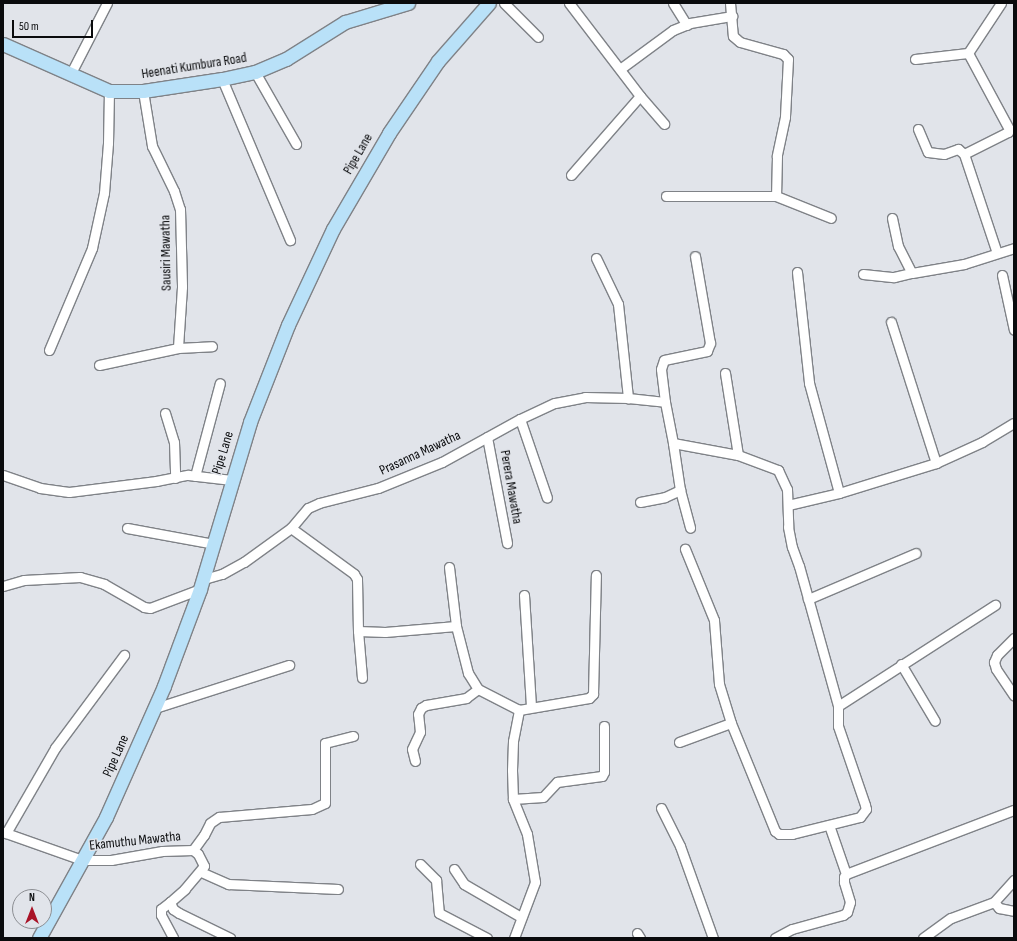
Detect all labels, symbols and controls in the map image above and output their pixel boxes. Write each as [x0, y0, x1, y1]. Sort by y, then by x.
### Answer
scale bar [14, 12, 95, 38]
text: 50 m [19, 19, 39, 34]
street label: Heenati Kumbura Road [140, 49, 248, 83]
street label: Pipe Lane [340, 131, 376, 177]
street label: Sausiri Mawatha [157, 215, 175, 291]
street label: Prasanna Mawatha [377, 427, 463, 479]
street label: Pipe Lane [208, 429, 238, 477]
street label: Perera Mawatha [496, 449, 526, 525]
street label: Pipe Lane [99, 732, 133, 780]
street label: Ekamuthu Mawatha [88, 828, 182, 854]
north arrow [12, 889, 52, 929]
text: N [29, 891, 35, 904]

